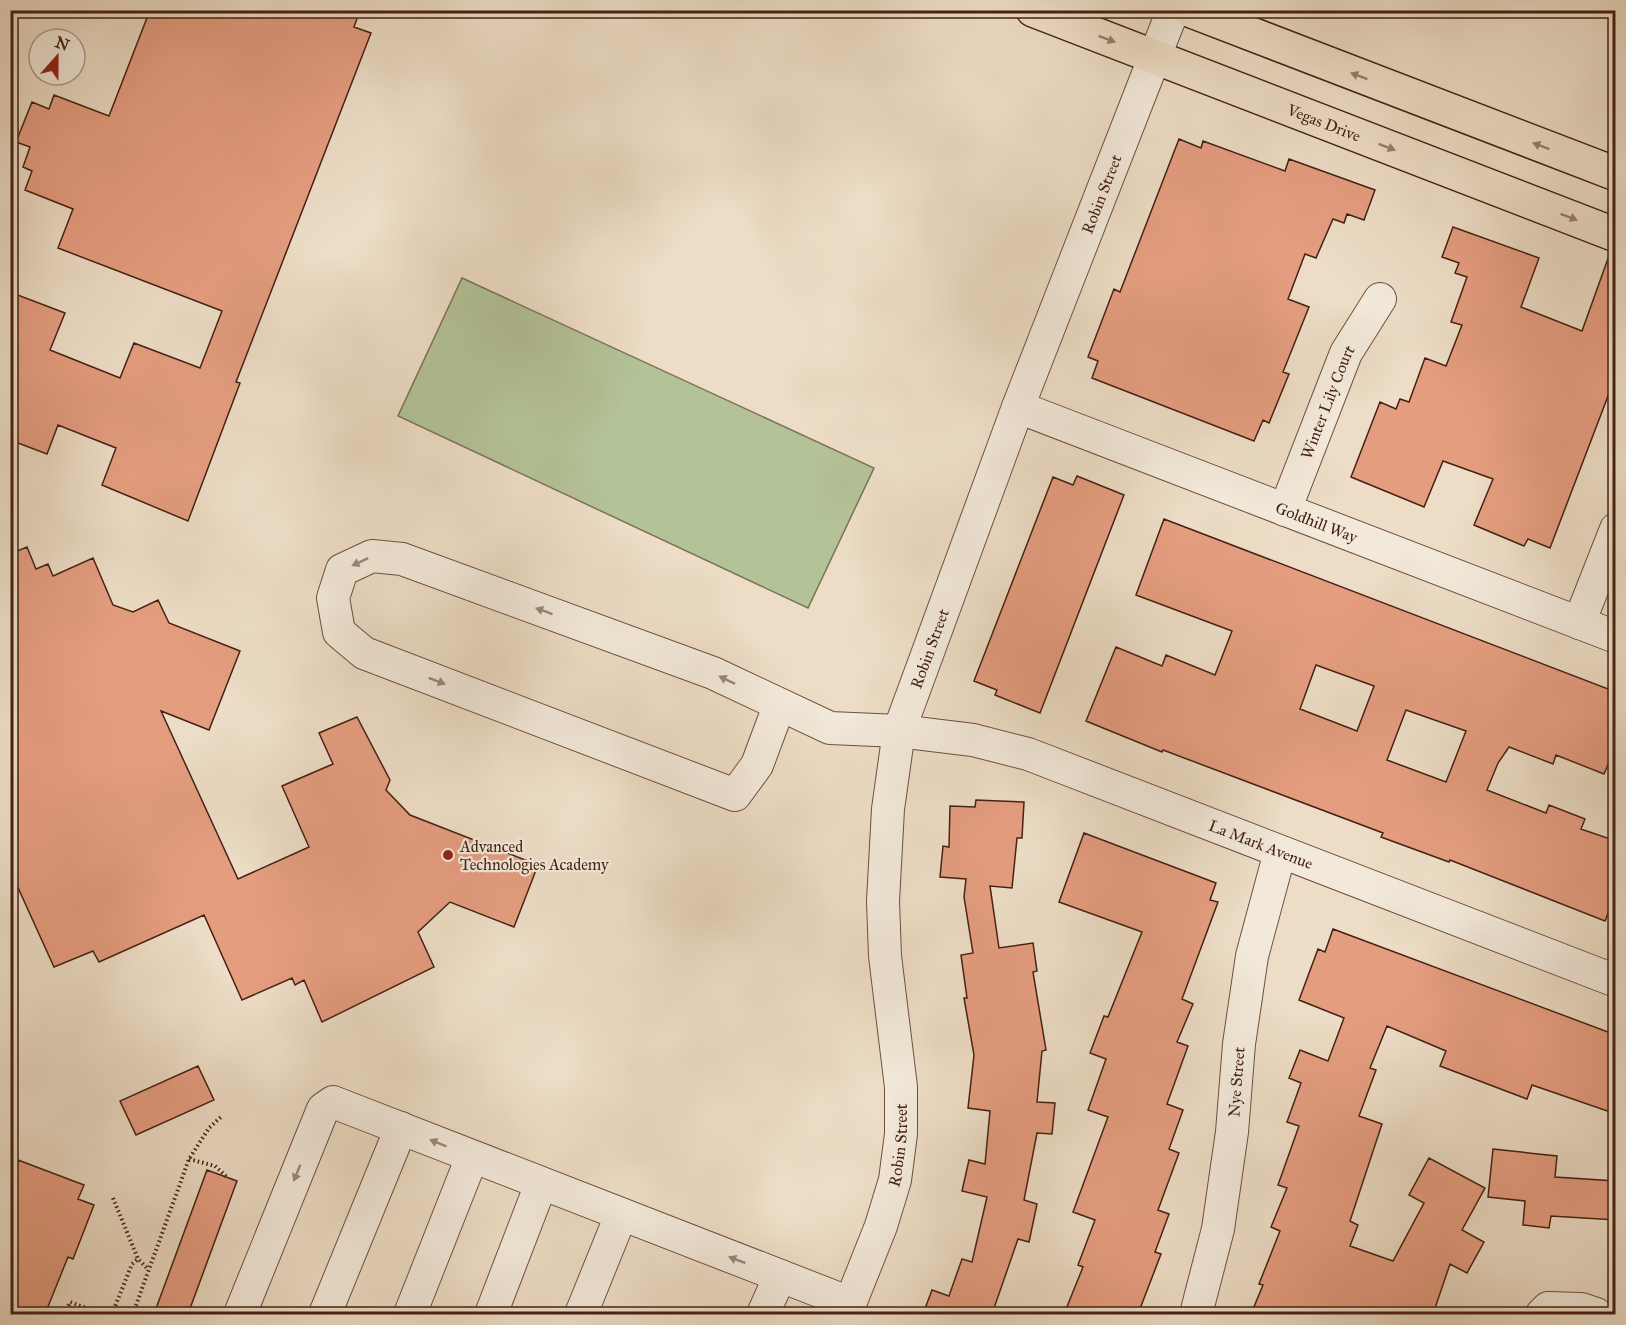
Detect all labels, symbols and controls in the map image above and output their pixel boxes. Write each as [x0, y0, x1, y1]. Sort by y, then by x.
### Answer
north arrow [27, 27, 87, 87]
text: N [52, 32, 72, 55]
one-way arrow [1099, 34, 1117, 44]
one-way arrow [1350, 71, 1368, 80]
street label: Vegas Drive [1284, 99, 1364, 145]
one-way arrow [1532, 141, 1550, 150]
one-way arrow [1379, 142, 1397, 152]
street label: Robin Street [1077, 151, 1125, 236]
one-way arrow [1560, 213, 1578, 222]
street label: Winter Lily Court [1296, 341, 1358, 461]
street label: Goldhill Way [1273, 498, 1361, 546]
one-way arrow [351, 557, 368, 566]
one-way arrow [535, 606, 553, 616]
street label: Robin Street [906, 606, 953, 691]
one-way arrow [718, 675, 735, 685]
one-way arrow [428, 677, 446, 686]
street label: La Mark Avenue [1206, 815, 1316, 873]
place label: Advanced Technologies Academy [459, 837, 609, 875]
marker: Advanced Technologies Academy [441, 848, 455, 862]
street label: Nye Street [1224, 1046, 1248, 1118]
street label: Robin Street [884, 1103, 911, 1189]
one-way arrow [429, 1138, 447, 1147]
one-way arrow [292, 1164, 301, 1182]
one-way arrow [728, 1254, 746, 1264]

